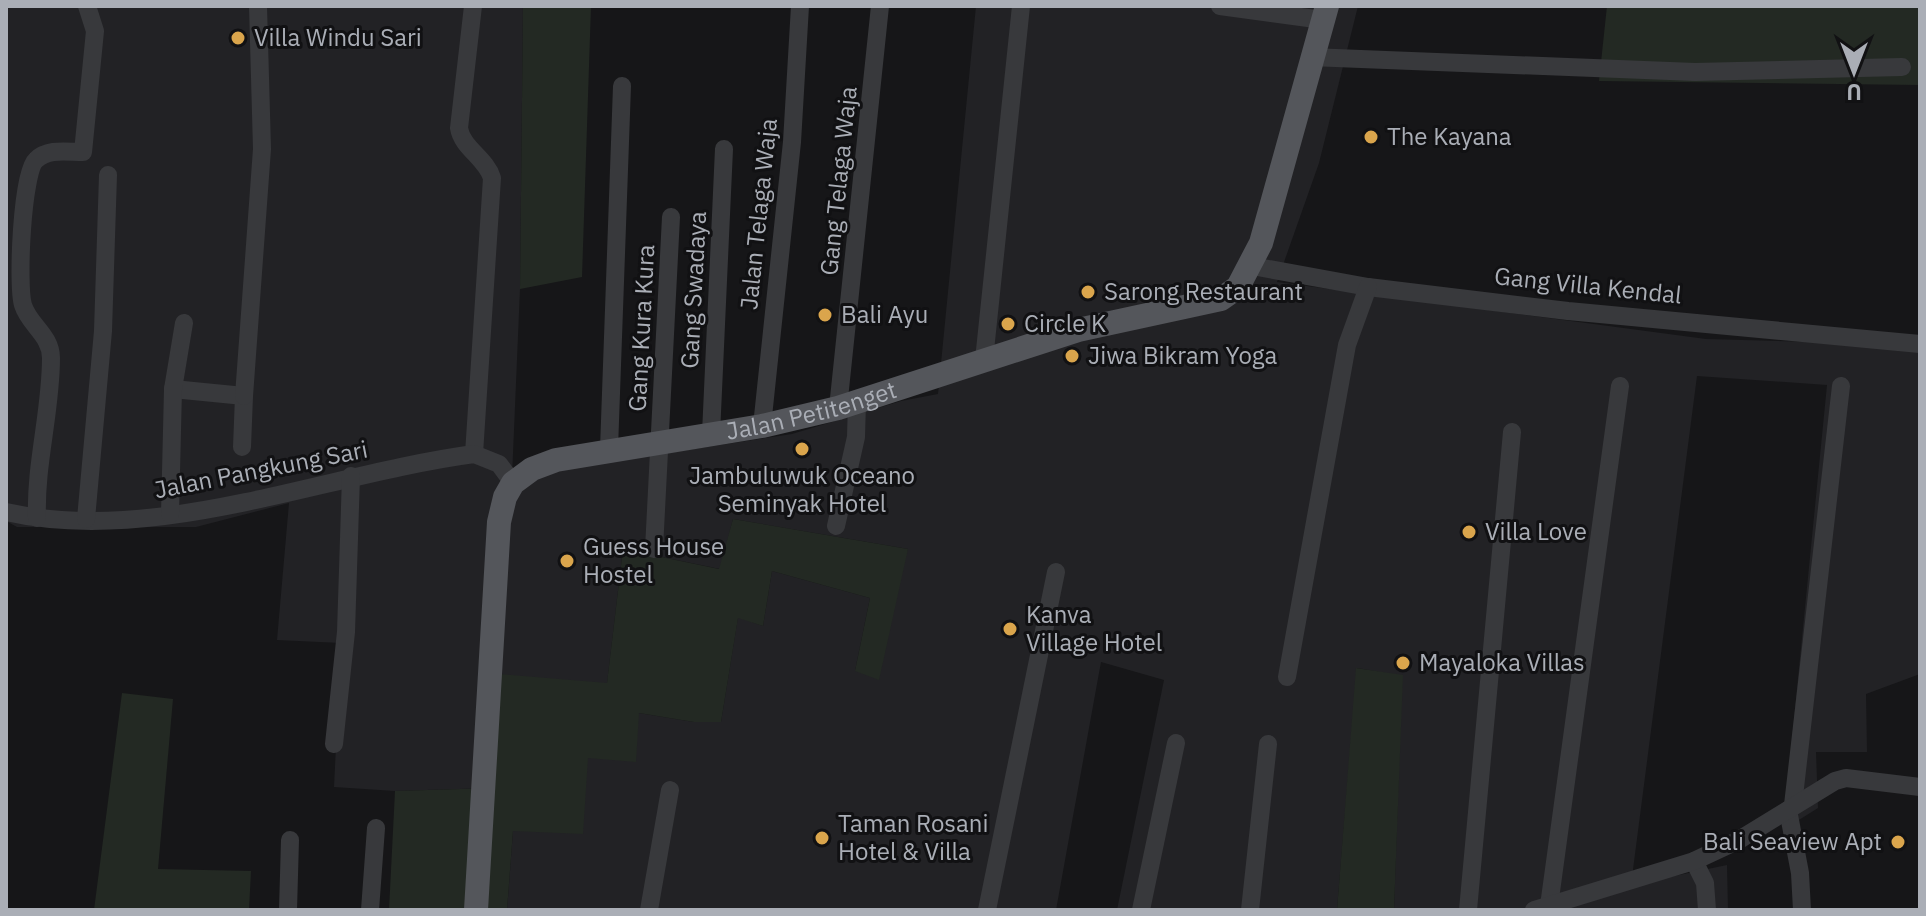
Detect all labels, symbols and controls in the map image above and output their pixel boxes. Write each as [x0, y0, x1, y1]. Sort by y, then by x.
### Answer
place label: Villa Windu Sari [254, 21, 422, 53]
marker: Villa Windu Sari [229, 29, 247, 47]
north arrow [1814, 32, 1894, 112]
text: U [1846, 78, 1862, 107]
street label: Gang Telaga Waja [812, 85, 864, 277]
street label: Jalan Telaga Waja [732, 116, 784, 311]
place label: The Kayana [1387, 120, 1512, 152]
marker: The Kayana [1362, 128, 1380, 146]
street label: Gang Swadaya [673, 210, 713, 369]
street label: Gang Kura Kura [621, 243, 661, 412]
street label: Gang Villa Kendal [1493, 259, 1683, 311]
place label: Sarong Restaurant [1104, 275, 1303, 307]
marker: Sarong Restaurant [1079, 283, 1097, 301]
place label: Bali Ayu [841, 298, 928, 330]
marker: Bali Ayu [816, 306, 834, 324]
place label: Circle K [1024, 307, 1106, 339]
marker: Circle K [999, 315, 1017, 333]
place label: Jiwa Bikram Yoga [1088, 339, 1277, 371]
marker: Jiwa Bikram Yoga [1063, 347, 1081, 365]
street label: Jalan Petitenget [724, 373, 900, 447]
street label: Jalan Pangkung Sari [151, 433, 370, 505]
marker: Jambuluwuk Oceano Seminyak Hotel [793, 440, 811, 458]
place label: Jambuluwuk Oceano Seminyak Hotel [689, 459, 915, 519]
place label: Villa Love [1485, 515, 1587, 547]
marker: Villa Love [1460, 523, 1478, 541]
place label: Guess House Hostel [583, 530, 724, 590]
marker: Guess House Hostel [558, 552, 576, 570]
place label: Kanva Village Hotel [1026, 598, 1162, 658]
marker: Kanva Village Hotel [1001, 620, 1019, 638]
place label: Mayaloka Villas [1419, 646, 1585, 678]
marker: Mayaloka Villas [1394, 654, 1412, 672]
place label: Taman Rosani Hotel & Villa [838, 807, 989, 867]
place label: Bali Seaview Apt [1703, 825, 1882, 857]
marker: Taman Rosani Hotel & Villa [813, 829, 831, 847]
marker: Bali Seaview Apt [1889, 833, 1907, 851]

